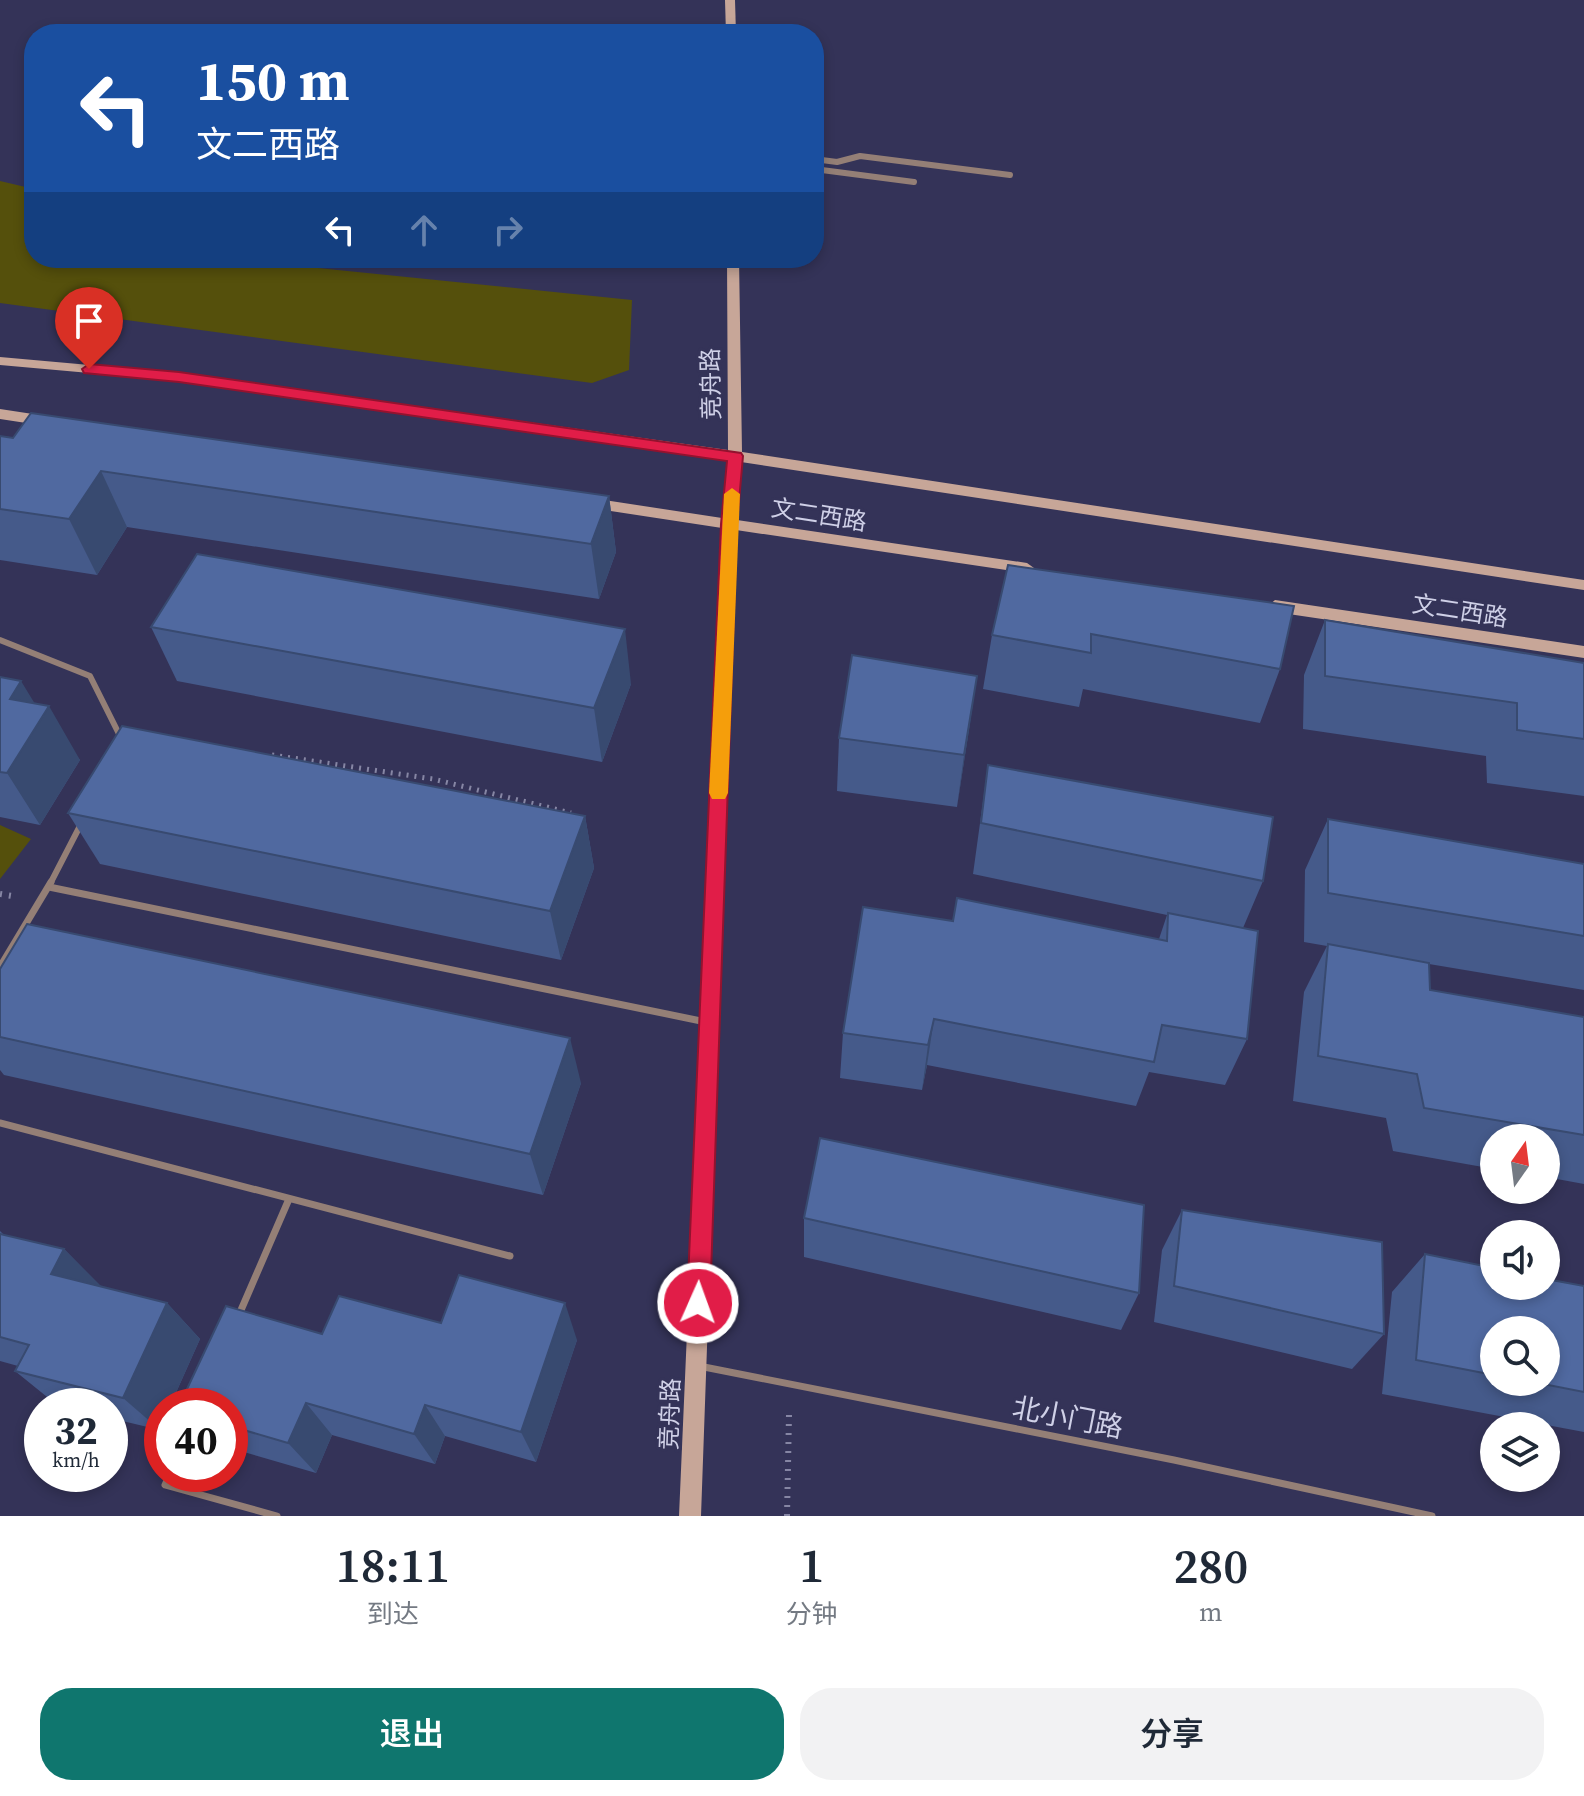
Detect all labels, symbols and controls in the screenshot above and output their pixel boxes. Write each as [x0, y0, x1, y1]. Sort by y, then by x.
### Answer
text: 150 m [196, 42, 350, 119]
icon: left [64, 56, 168, 160]
text: 文二西路 [196, 120, 340, 169]
icon: left [318, 208, 362, 252]
icon: ahead [402, 208, 446, 252]
icon: right [486, 208, 530, 252]
pin [55, 287, 123, 369]
icon: arrive [67, 299, 111, 343]
street label: 竞舟路 [693, 348, 728, 420]
street label: 文二西路 [769, 491, 869, 538]
street label: 文二西路 [1410, 587, 1510, 634]
north arrow [1480, 1124, 1560, 1204]
map controls [1480, 1124, 1560, 1492]
button: sound [1480, 1220, 1560, 1300]
position arrow [656, 1261, 740, 1345]
button: search [1480, 1316, 1560, 1396]
street label: 竞舟路 [652, 1377, 687, 1451]
speed limit sign: 40 [144, 1388, 248, 1492]
street label: 北小门路 [1009, 1388, 1127, 1446]
text: 32 [54, 1403, 98, 1457]
button: layers [1480, 1412, 1560, 1492]
text: km/h [52, 1446, 100, 1474]
text: 18:11 [336, 1532, 450, 1598]
text: 1 [799, 1532, 824, 1598]
text: 280 [1173, 1533, 1248, 1599]
text: m [1199, 1594, 1223, 1630]
text: 到达 [367, 1596, 419, 1632]
text: 分钟 [786, 1596, 838, 1632]
button: 退出 [40, 1688, 784, 1780]
button: 分享 [800, 1688, 1544, 1780]

